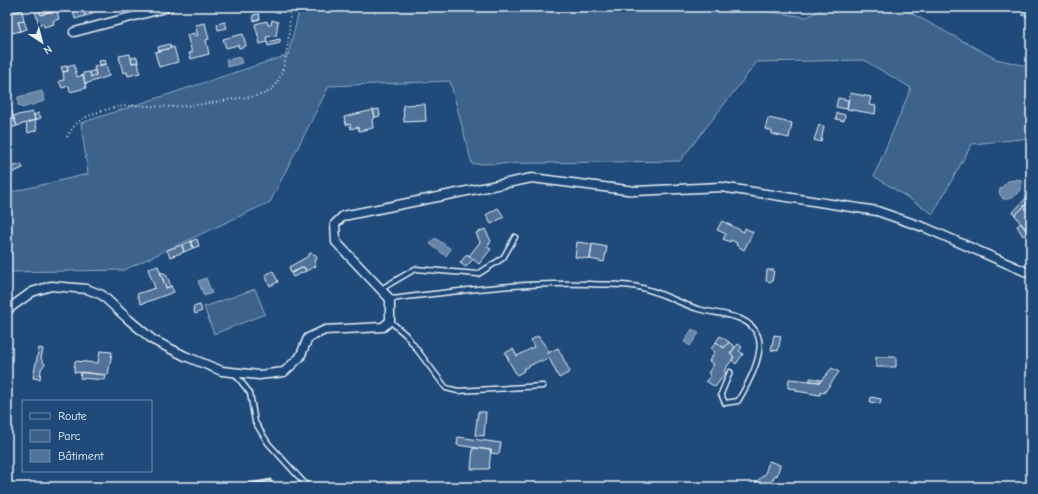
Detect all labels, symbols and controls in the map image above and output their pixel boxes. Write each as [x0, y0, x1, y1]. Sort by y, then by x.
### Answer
north arrow [22, 22, 62, 62]
text: N [41, 42, 54, 57]
legend [22, 400, 152, 472]
text: Route [58, 409, 87, 423]
text: Parc [58, 429, 81, 443]
text: Bâtiment [58, 449, 104, 463]

